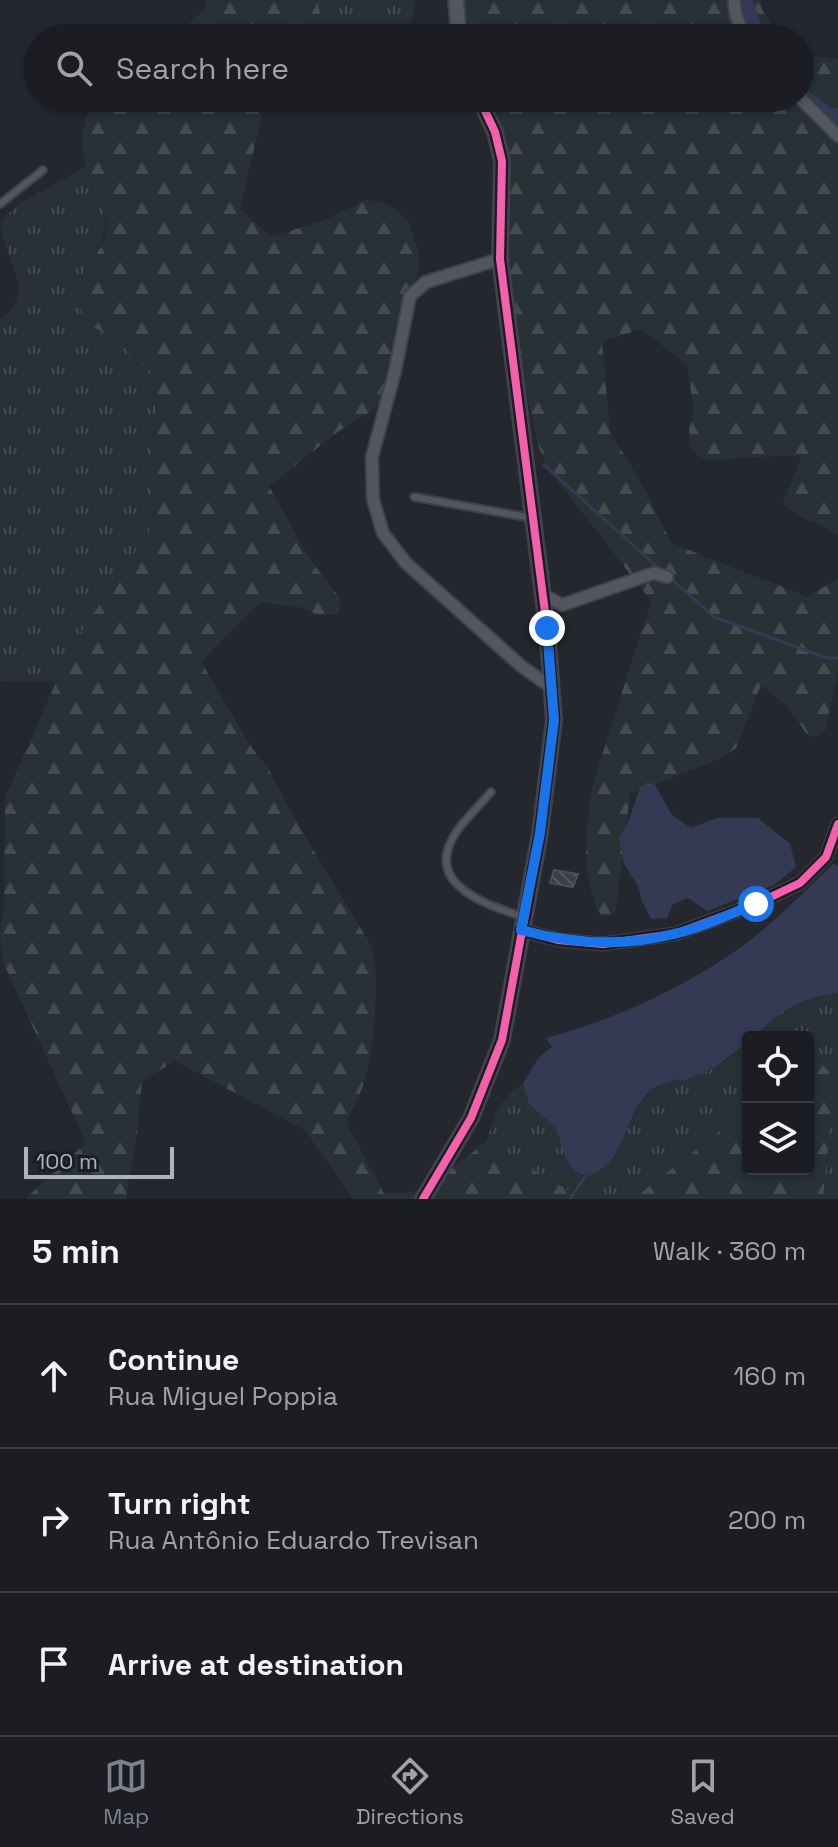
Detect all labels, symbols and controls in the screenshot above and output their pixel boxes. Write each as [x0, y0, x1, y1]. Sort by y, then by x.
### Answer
search box [24, 24, 814, 112]
icon: search [52, 46, 96, 90]
text: Search here [116, 49, 289, 88]
route end [529, 610, 565, 646]
route start [738, 886, 774, 922]
map controls [742, 1031, 814, 1175]
button: locate [742, 1031, 814, 1103]
button: layers [742, 1103, 814, 1175]
scale bar [24, 1143, 174, 1179]
text: 100 m [36, 1147, 98, 1175]
text: 5 min [32, 1230, 120, 1273]
text: Walk · 360 m [653, 1234, 806, 1268]
text: Continue [108, 1340, 239, 1379]
icon: ahead [32, 1354, 76, 1398]
text: 160 m [734, 1359, 806, 1393]
text: Rua Miguel Poppia [108, 1379, 338, 1413]
text: Turn right [108, 1484, 251, 1523]
icon: right [32, 1498, 76, 1542]
text: 200 m [728, 1503, 806, 1537]
text: Rua Antônio Eduardo Trevisan [108, 1523, 479, 1557]
icon: arrive [32, 1642, 76, 1686]
text: Arrive at destination [108, 1645, 404, 1684]
tab: Map [103, 1754, 149, 1830]
tab: Directions [356, 1754, 464, 1830]
tab: Saved [670, 1754, 735, 1830]

